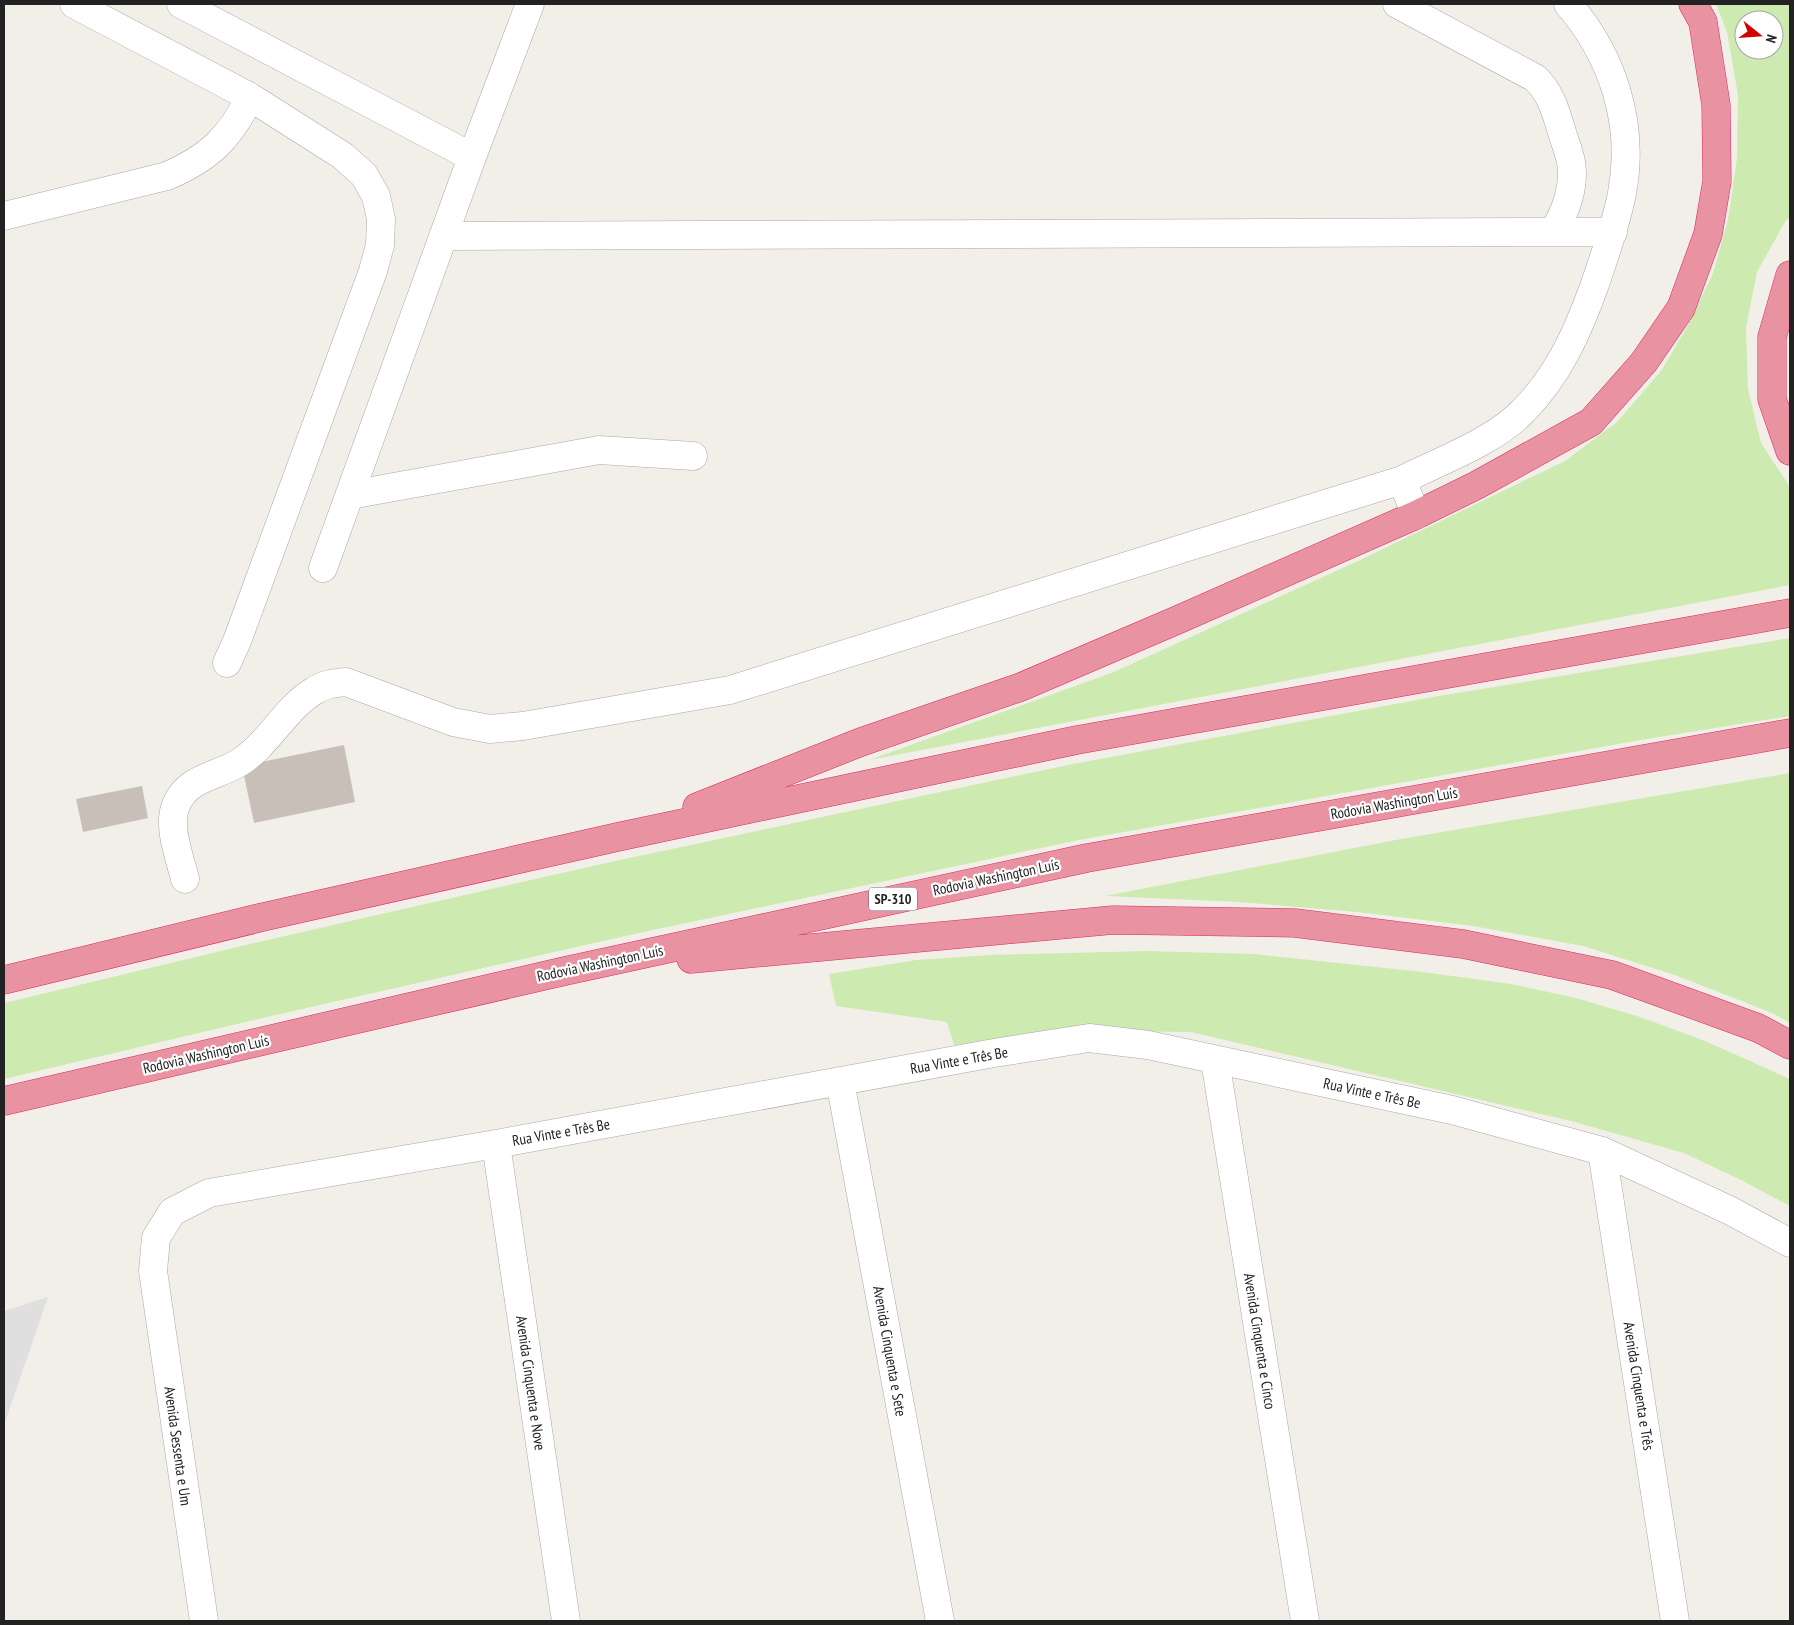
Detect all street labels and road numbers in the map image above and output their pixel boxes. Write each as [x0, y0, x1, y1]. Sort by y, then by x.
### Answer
street label: Rodovia Washington Luís [1329, 782, 1459, 824]
street label: Rodovia Washington Luís [931, 854, 1061, 900]
road number: SP-310 [869, 888, 917, 911]
street label: Rodovia Washington Luís [535, 940, 665, 986]
street label: Rodovia Washington Luís [141, 1030, 271, 1078]
street label: Rua Vinte e Três Be [909, 1042, 1009, 1078]
street label: Rua Vinte e Três Be [1322, 1073, 1422, 1113]
street label: Rua Vinte e Três Be [511, 1114, 611, 1150]
street label: Avenida Cinquenta e Cinco [1240, 1272, 1280, 1410]
street label: Avenida Cinquenta e Sete [869, 1284, 911, 1418]
street label: Avenida Cinquenta e Nove [512, 1314, 550, 1452]
street label: Avenida Cinquenta e Três [1619, 1320, 1659, 1452]
street label: Avenida Sessenta e Um [160, 1385, 196, 1507]

